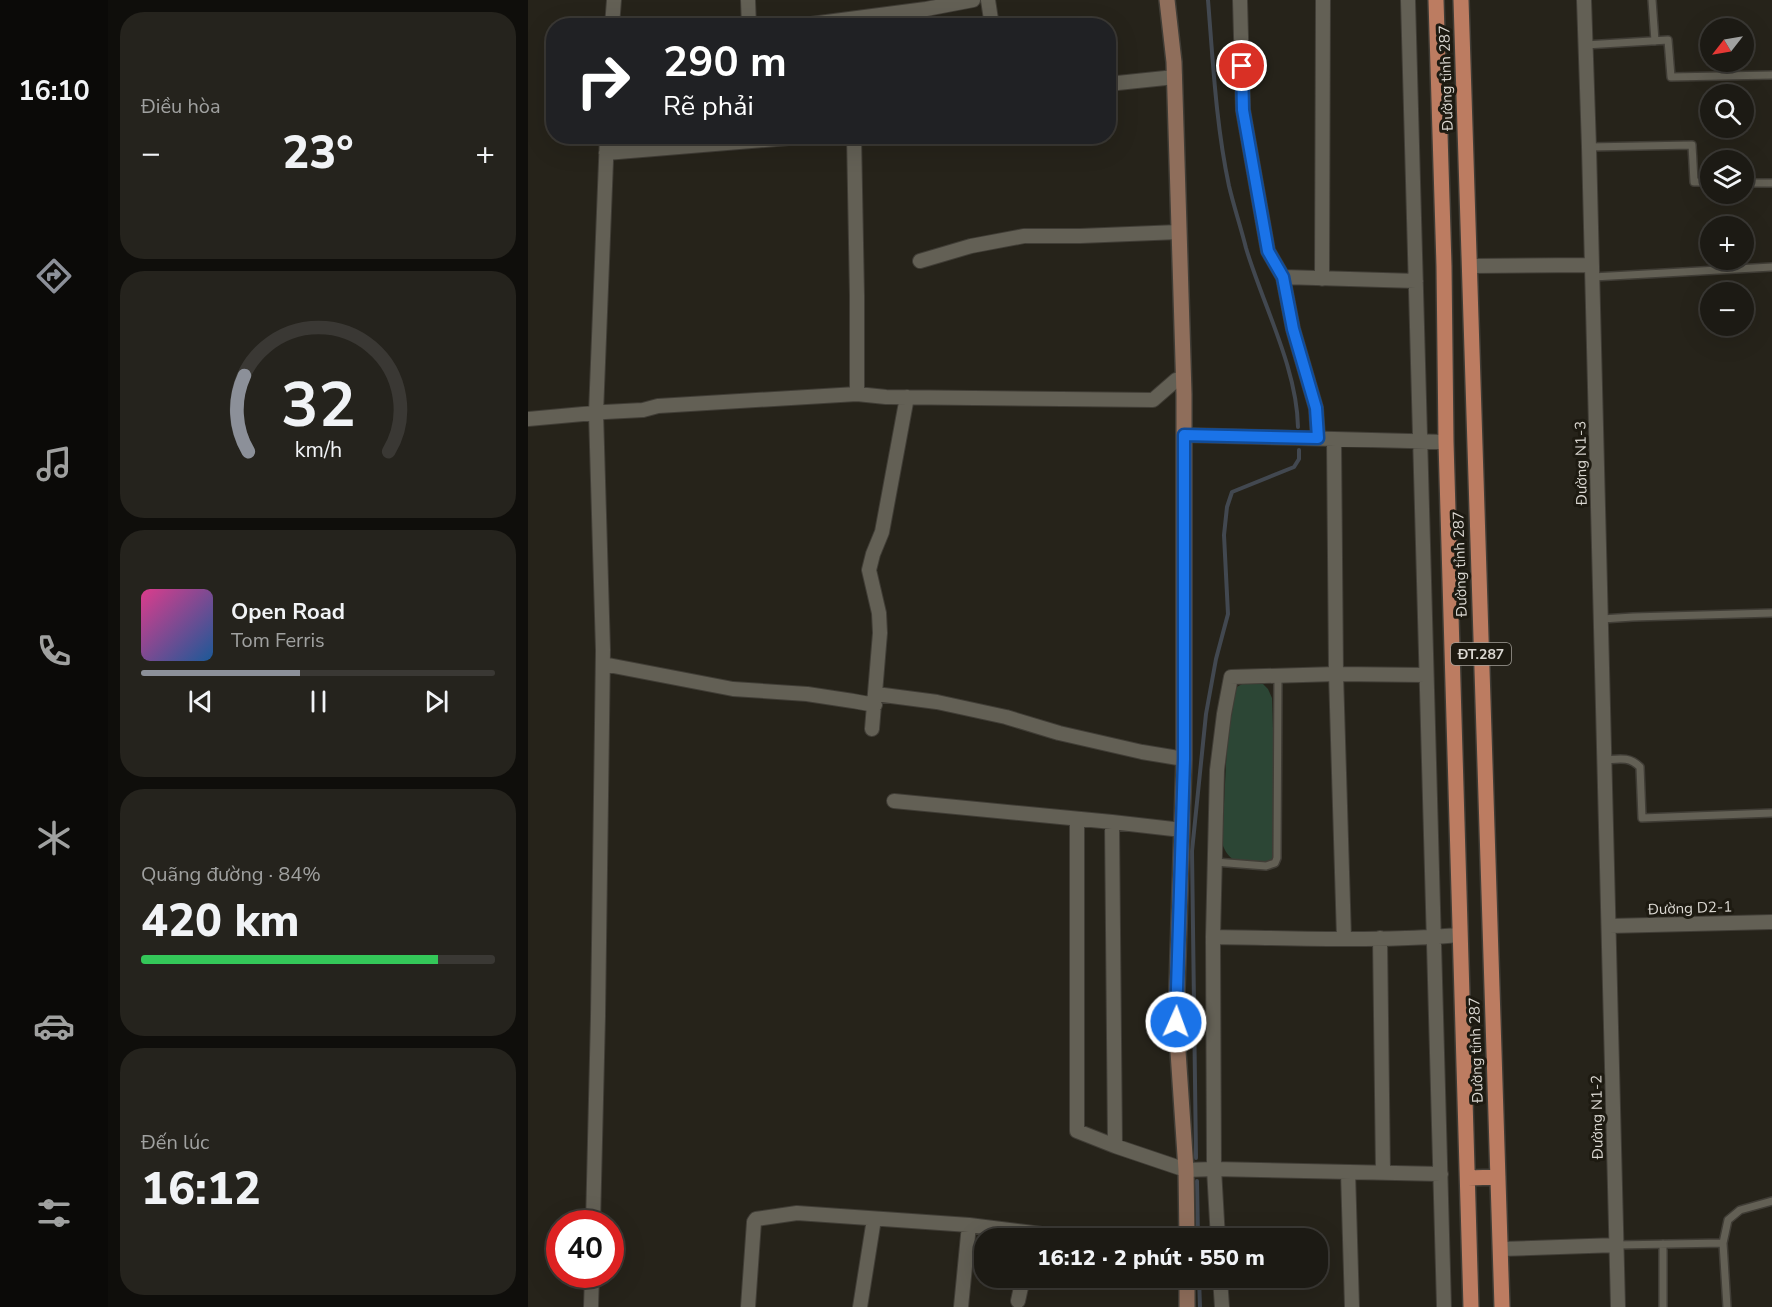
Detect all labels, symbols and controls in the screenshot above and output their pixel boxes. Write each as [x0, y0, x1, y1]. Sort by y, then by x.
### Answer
north arrow [1700, 18, 1754, 72]
map controls [1700, 18, 1754, 336]
street label: Đường tỉnh 287 [1434, 25, 1458, 132]
text: 290 m [663, 34, 787, 91]
pin [1216, 40, 1267, 91]
icon: right [564, 42, 642, 120]
icon: arrive [1225, 49, 1258, 82]
text: 16:10 [18, 73, 90, 110]
button: search [1700, 84, 1754, 138]
text: Rẽ phải [663, 88, 754, 125]
text: Điều hòa [141, 93, 221, 120]
text: 23° [282, 123, 354, 184]
text: − [141, 131, 161, 176]
text: + [475, 131, 495, 176]
button: layers [1700, 150, 1754, 204]
button: + [1700, 216, 1754, 270]
icon: directions [33, 255, 75, 297]
button: − [1700, 282, 1754, 336]
text: 32 [281, 363, 355, 448]
street label: Đường N1-3 [1570, 421, 1592, 506]
text: km/h [294, 435, 342, 465]
icon: music [33, 443, 75, 485]
street label: Đường tỉnh 287 [1448, 511, 1472, 618]
text: Open Road [231, 597, 345, 627]
text: Tom Ferris [231, 627, 325, 654]
icon: phone [33, 630, 75, 672]
road number: ĐT.287 [1451, 643, 1511, 665]
icon: previous [184, 685, 217, 718]
icon: pause [302, 685, 335, 718]
icon: next [420, 685, 453, 718]
icon: climate [33, 817, 75, 859]
text: Quãng đường · 84% [141, 861, 321, 888]
text: 420 km [141, 891, 300, 952]
street label: Đường D2-1 [1646, 897, 1733, 920]
position arrow [1144, 990, 1208, 1054]
street label: Đường tỉnh 287 [1464, 997, 1488, 1104]
icon: car [33, 1005, 75, 1047]
street label: Đường N1-2 [1586, 1075, 1608, 1160]
text: Đến lúc [141, 1129, 209, 1156]
text: 16:12 [141, 1159, 261, 1220]
icon: filters [33, 1192, 75, 1234]
speed limit sign: 40 [546, 1210, 624, 1288]
text: 16:12 · 2 phút · 550 m [1037, 1243, 1265, 1273]

